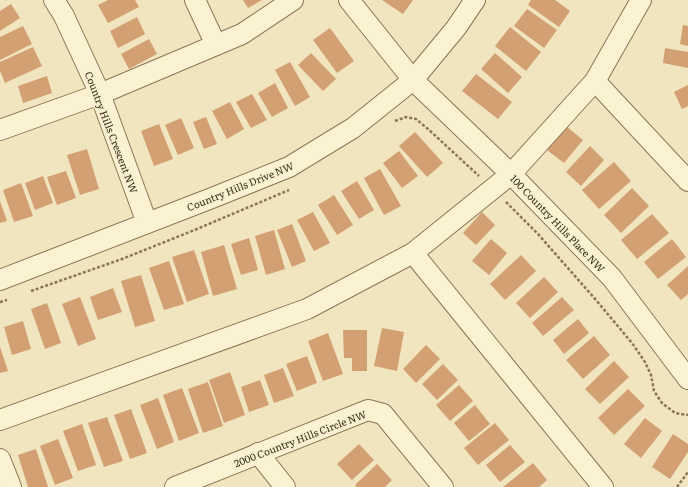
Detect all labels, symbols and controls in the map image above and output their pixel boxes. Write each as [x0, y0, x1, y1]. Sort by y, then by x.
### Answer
street label: Country Hills Crescent NW [82, 69, 142, 195]
street label: Country Hills Drive NW [184, 158, 296, 214]
street label: 100 Country Hills Place NW [507, 171, 609, 275]
street label: 2000 Country Hills Circle NW [232, 406, 368, 470]

